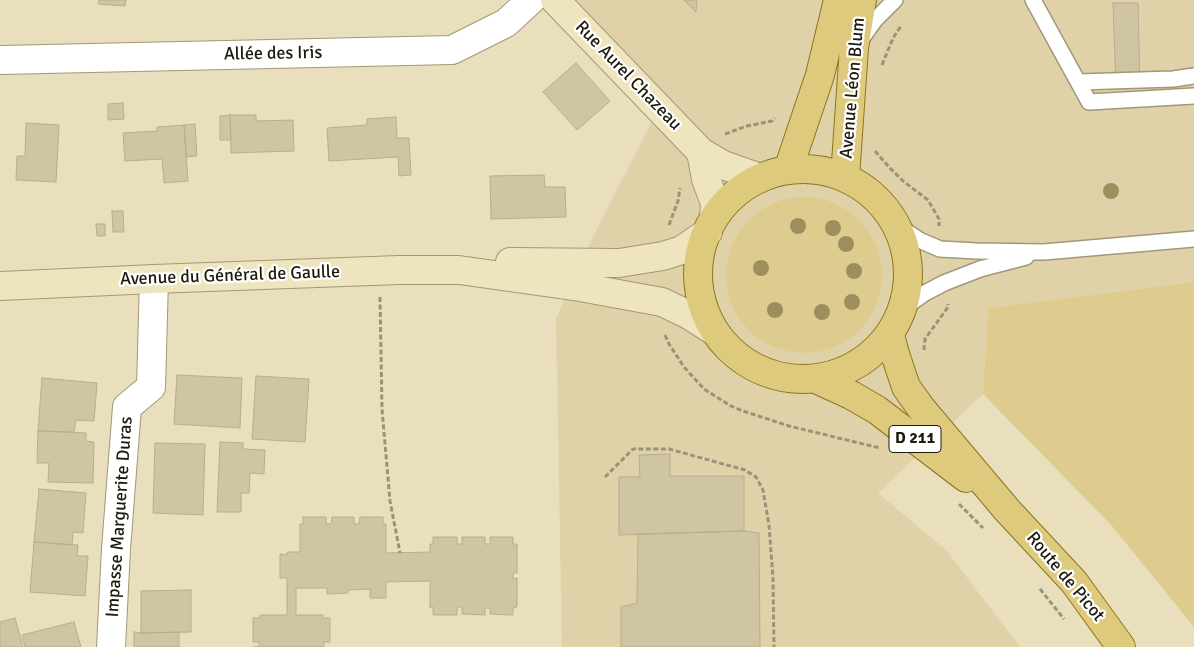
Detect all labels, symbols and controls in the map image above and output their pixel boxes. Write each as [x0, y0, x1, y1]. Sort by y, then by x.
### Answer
street label: Rue Aurel Chazeau [570, 17, 686, 135]
street label: Avenue Léon Blum [836, 17, 870, 159]
street label: Allée des Iris [224, 42, 322, 66]
street label: Avenue du Général de Gaulle [120, 261, 340, 291]
street label: Impasse Marguerite Duras [102, 416, 138, 618]
road number: D 211 [889, 426, 941, 452]
street label: Route de Picot [1021, 528, 1109, 626]

